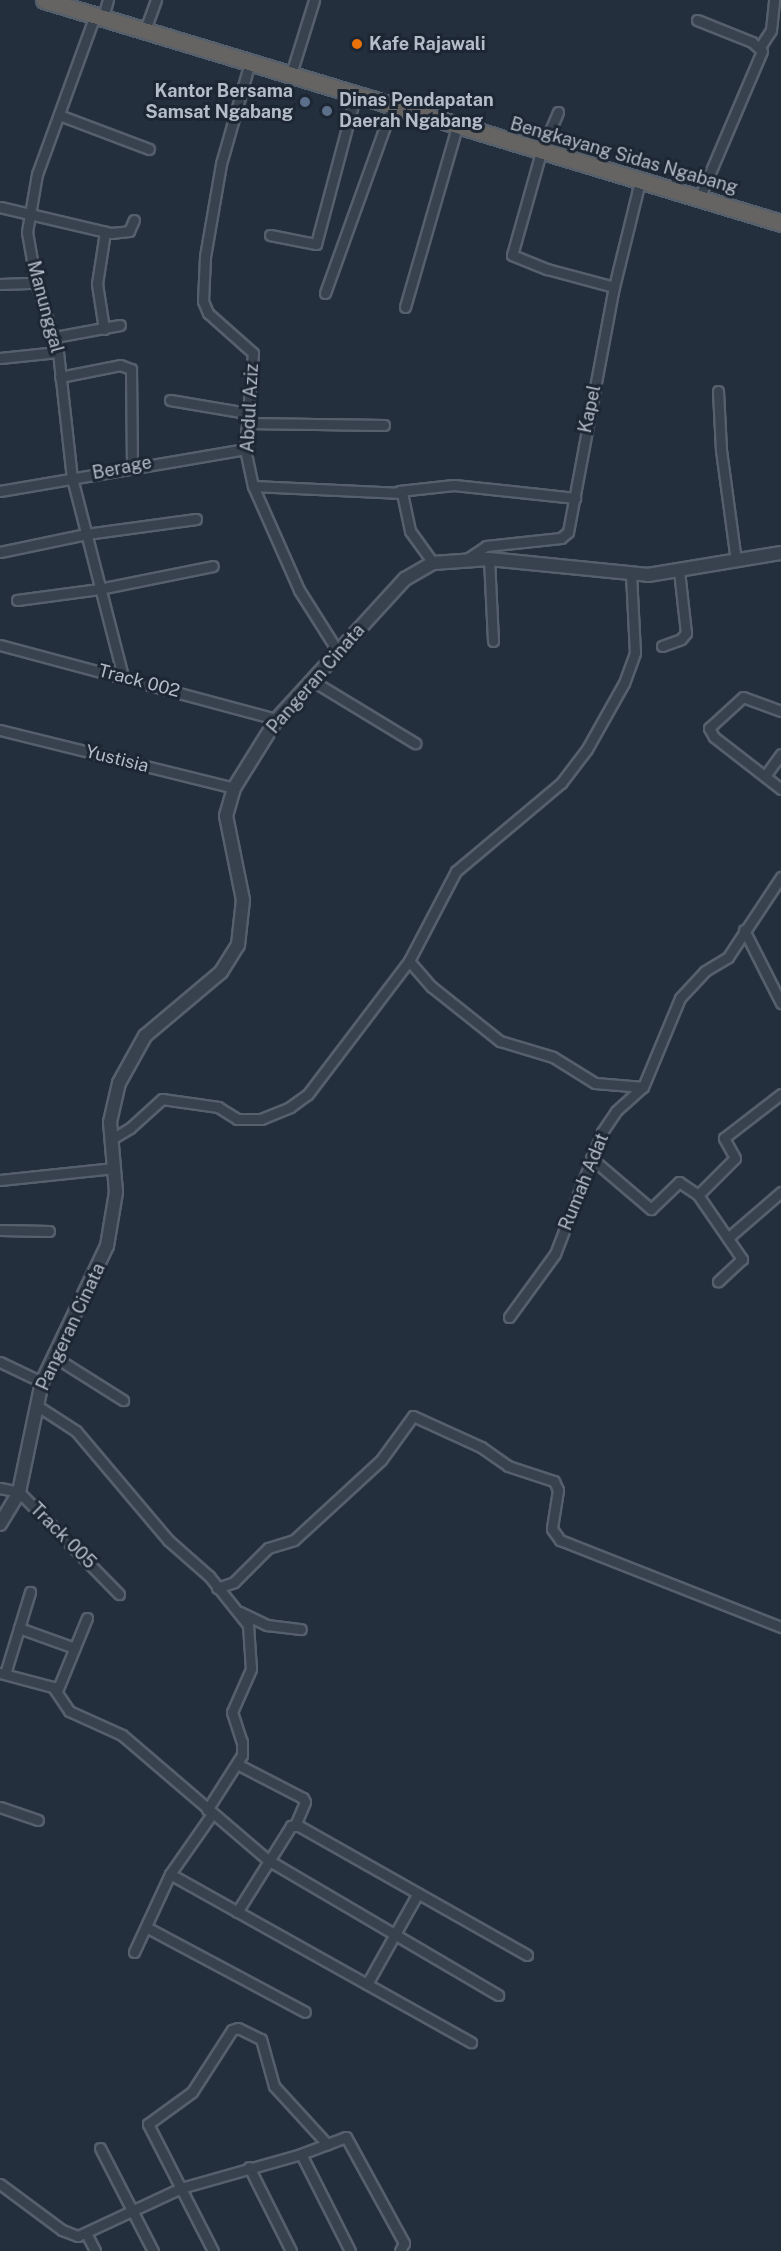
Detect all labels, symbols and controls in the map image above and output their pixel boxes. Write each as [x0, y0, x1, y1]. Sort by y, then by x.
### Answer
place label: Kafe Rajawali [369, 33, 486, 55]
marker: Kafe Rajawali [350, 37, 364, 51]
place label: Kantor Bersama Samsat Ngabang [145, 81, 293, 124]
place label: Dinas Pendapatan Daerah Ngabang [339, 90, 494, 132]
marker: Kantor Bersama Samsat Ngabang [298, 95, 312, 109]
marker: Dinas Pendapatan Daerah Ngabang [320, 104, 334, 118]
street label: Bengkayang Sidas Ngabang [508, 113, 740, 199]
street label: Manunggal [22, 259, 68, 355]
street label: Abdul Aziz [237, 363, 263, 453]
street label: Kapel [574, 383, 606, 435]
street label: Berage [90, 452, 154, 484]
street label: Pangeran Cinata [263, 620, 369, 738]
street label: Track 002 [96, 660, 182, 702]
street label: Yustisia [83, 741, 151, 777]
street label: Rumah Adat [555, 1130, 613, 1234]
street label: Pangeran Cinata [32, 1260, 110, 1394]
street label: Track 005 [26, 1499, 100, 1573]

